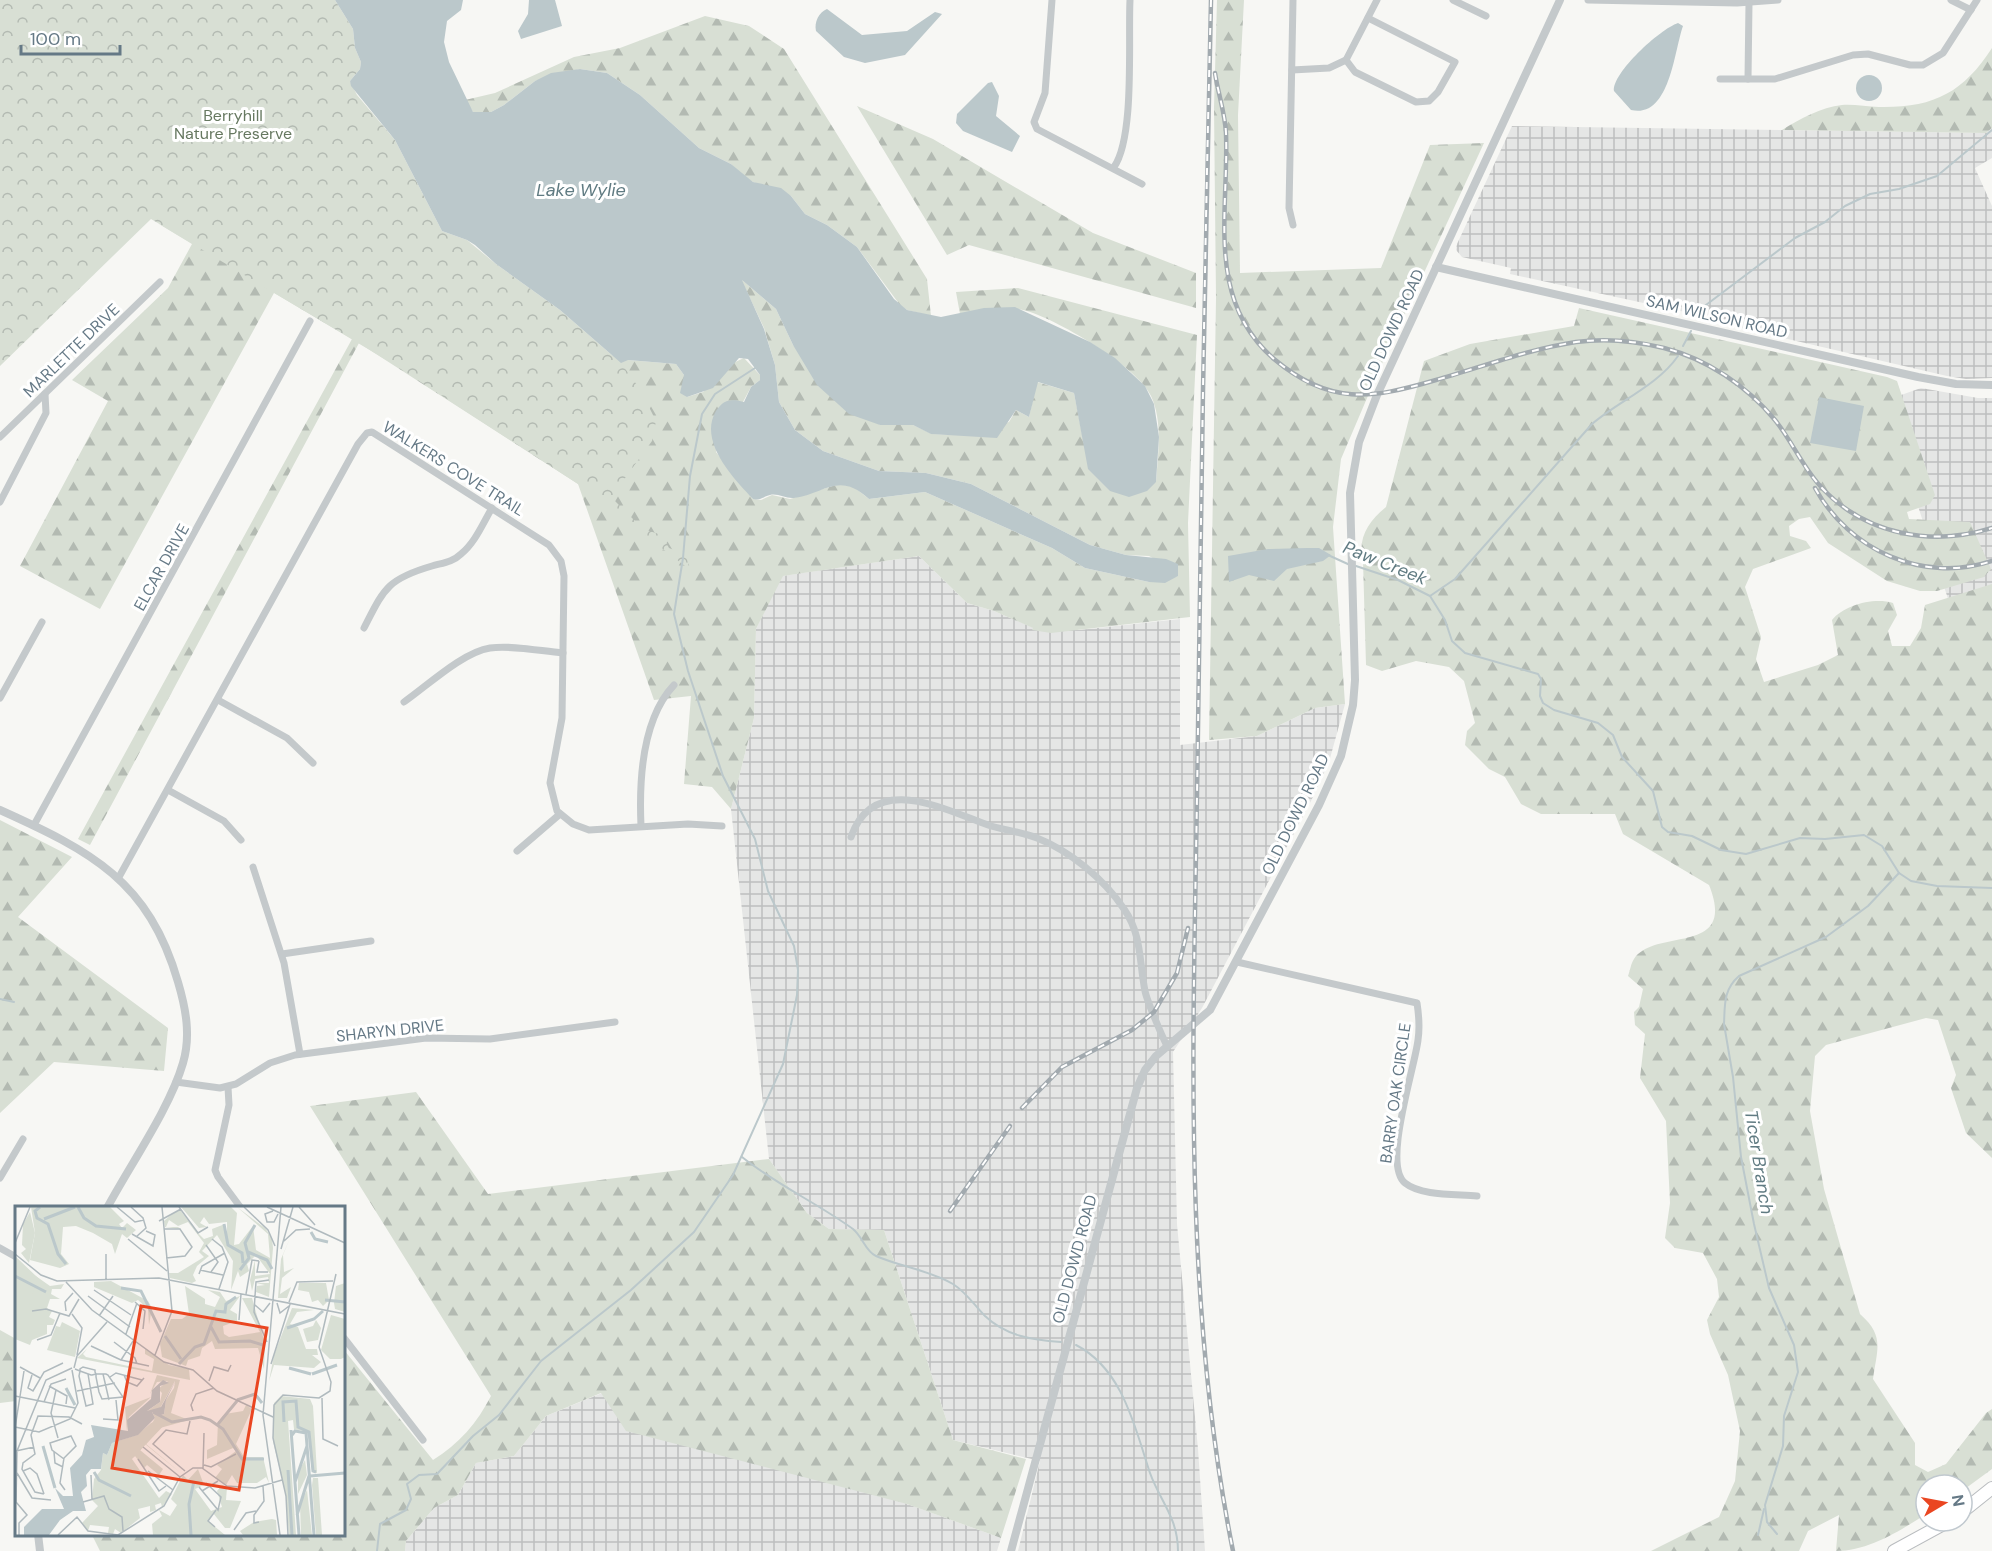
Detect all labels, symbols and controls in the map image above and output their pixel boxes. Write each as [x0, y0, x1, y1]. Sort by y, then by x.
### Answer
scale bar [21, 18, 120, 56]
text: 100 m [30, 27, 81, 51]
park label: Berryhill Nature Preserve [174, 105, 292, 144]
water label: Lake Wylie [536, 178, 626, 202]
street label: OLD DOWD ROAD [1354, 266, 1429, 395]
street label: SAM WILSON ROAD [1644, 290, 1790, 343]
street label: MARLETTE DRIVE [19, 299, 124, 402]
street label: WALKERS COVE TRAIL [379, 416, 529, 521]
street label: ELCAR DRIVE [129, 520, 194, 614]
water label: Paw Creek [1340, 535, 1431, 591]
street label: OLD DOWD ROAD [1257, 750, 1334, 878]
street label: SHARYN DRIVE [335, 1014, 445, 1047]
street label: BARRY OAK CIRCLE [1375, 1021, 1416, 1165]
water label: Ticer Branch [1739, 1108, 1779, 1216]
street label: OLD DOWD ROAD [1047, 1192, 1102, 1326]
inset map [15, 1206, 345, 1536]
north arrow [1914, 1473, 1974, 1533]
text: N [1947, 1493, 1970, 1508]

